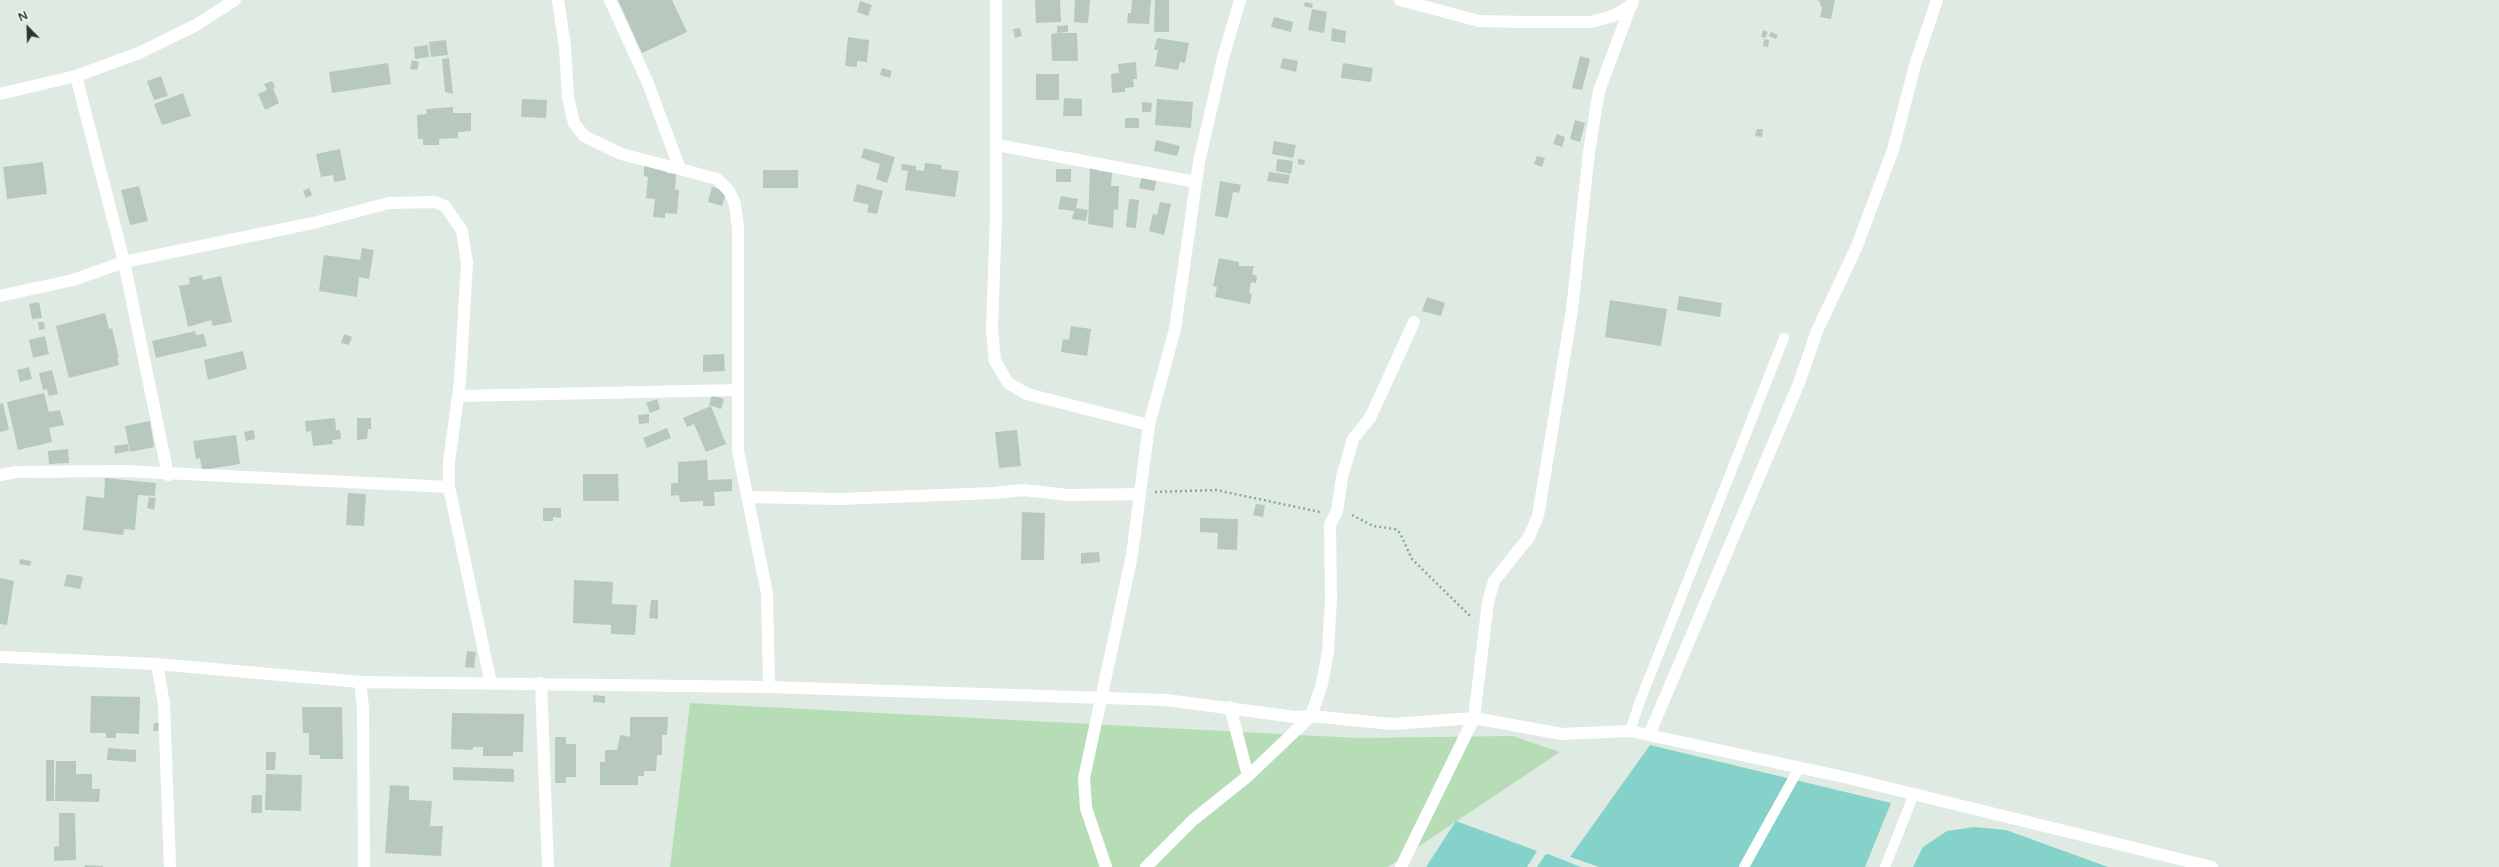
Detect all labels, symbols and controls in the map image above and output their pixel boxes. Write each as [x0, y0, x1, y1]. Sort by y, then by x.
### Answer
north arrow [8, 8, 48, 48]
text: N [17, 9, 30, 24]

